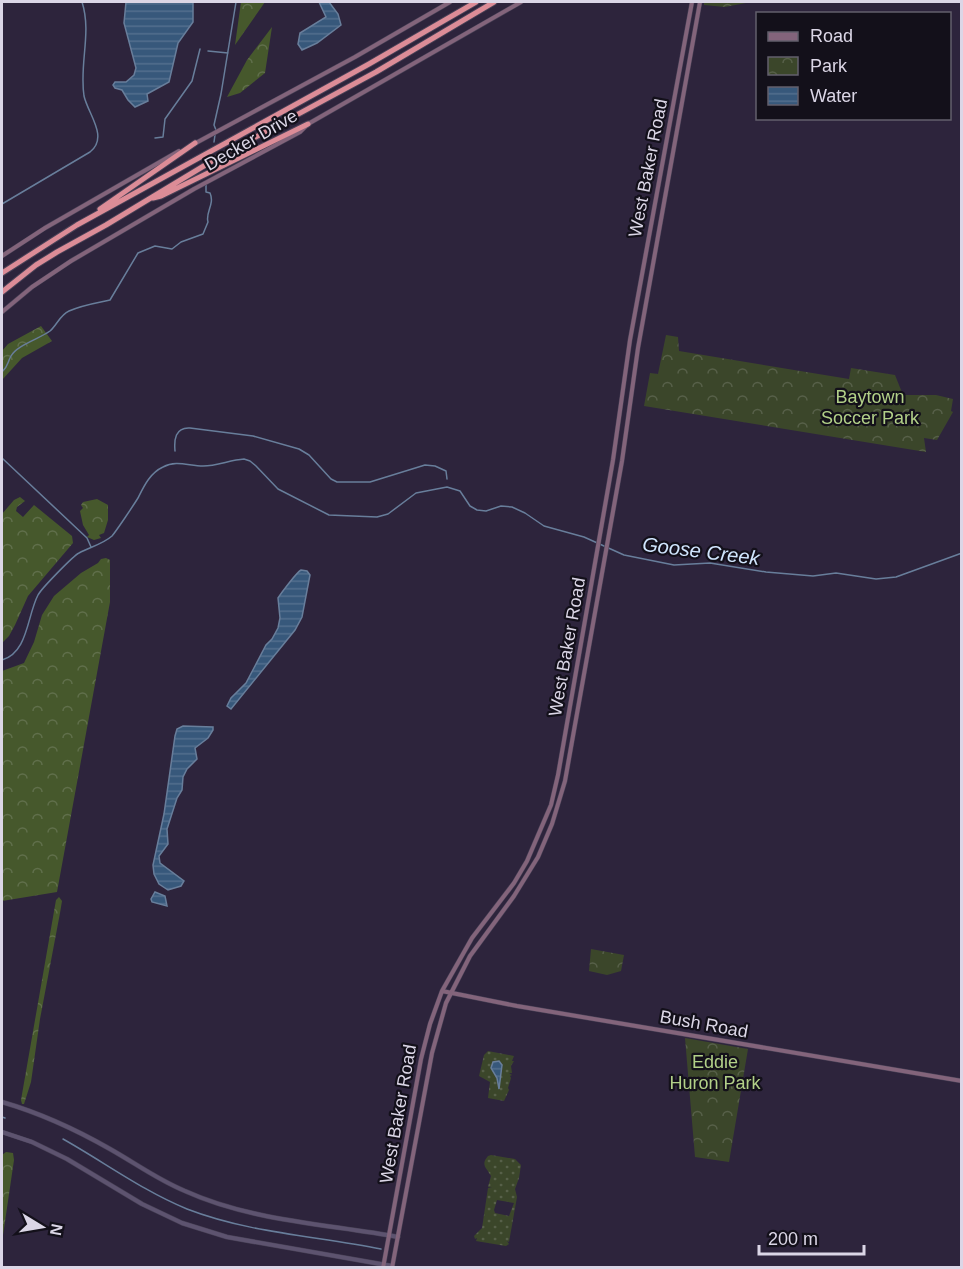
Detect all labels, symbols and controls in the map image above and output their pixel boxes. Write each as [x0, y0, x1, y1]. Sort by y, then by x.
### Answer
legend [756, 12, 951, 120]
text: Road [810, 26, 853, 46]
text: Park [810, 56, 848, 76]
text: Water [810, 86, 857, 106]
street label: West Baker Road [625, 97, 671, 239]
street label: Decker Drive [201, 105, 301, 175]
park label: Baytown Soccer Park [821, 387, 920, 428]
water label: Goose Creek [641, 533, 762, 569]
street label: West Baker Road [545, 576, 589, 718]
street label: Bush Road [658, 1006, 750, 1042]
street label: West Baker Road [376, 1043, 420, 1185]
park label: Eddie Huron Park [669, 1052, 762, 1093]
north arrow [12, 1197, 72, 1257]
scale bar [759, 1218, 864, 1256]
text: N [47, 1222, 66, 1237]
text: 200 m [768, 1229, 818, 1249]

